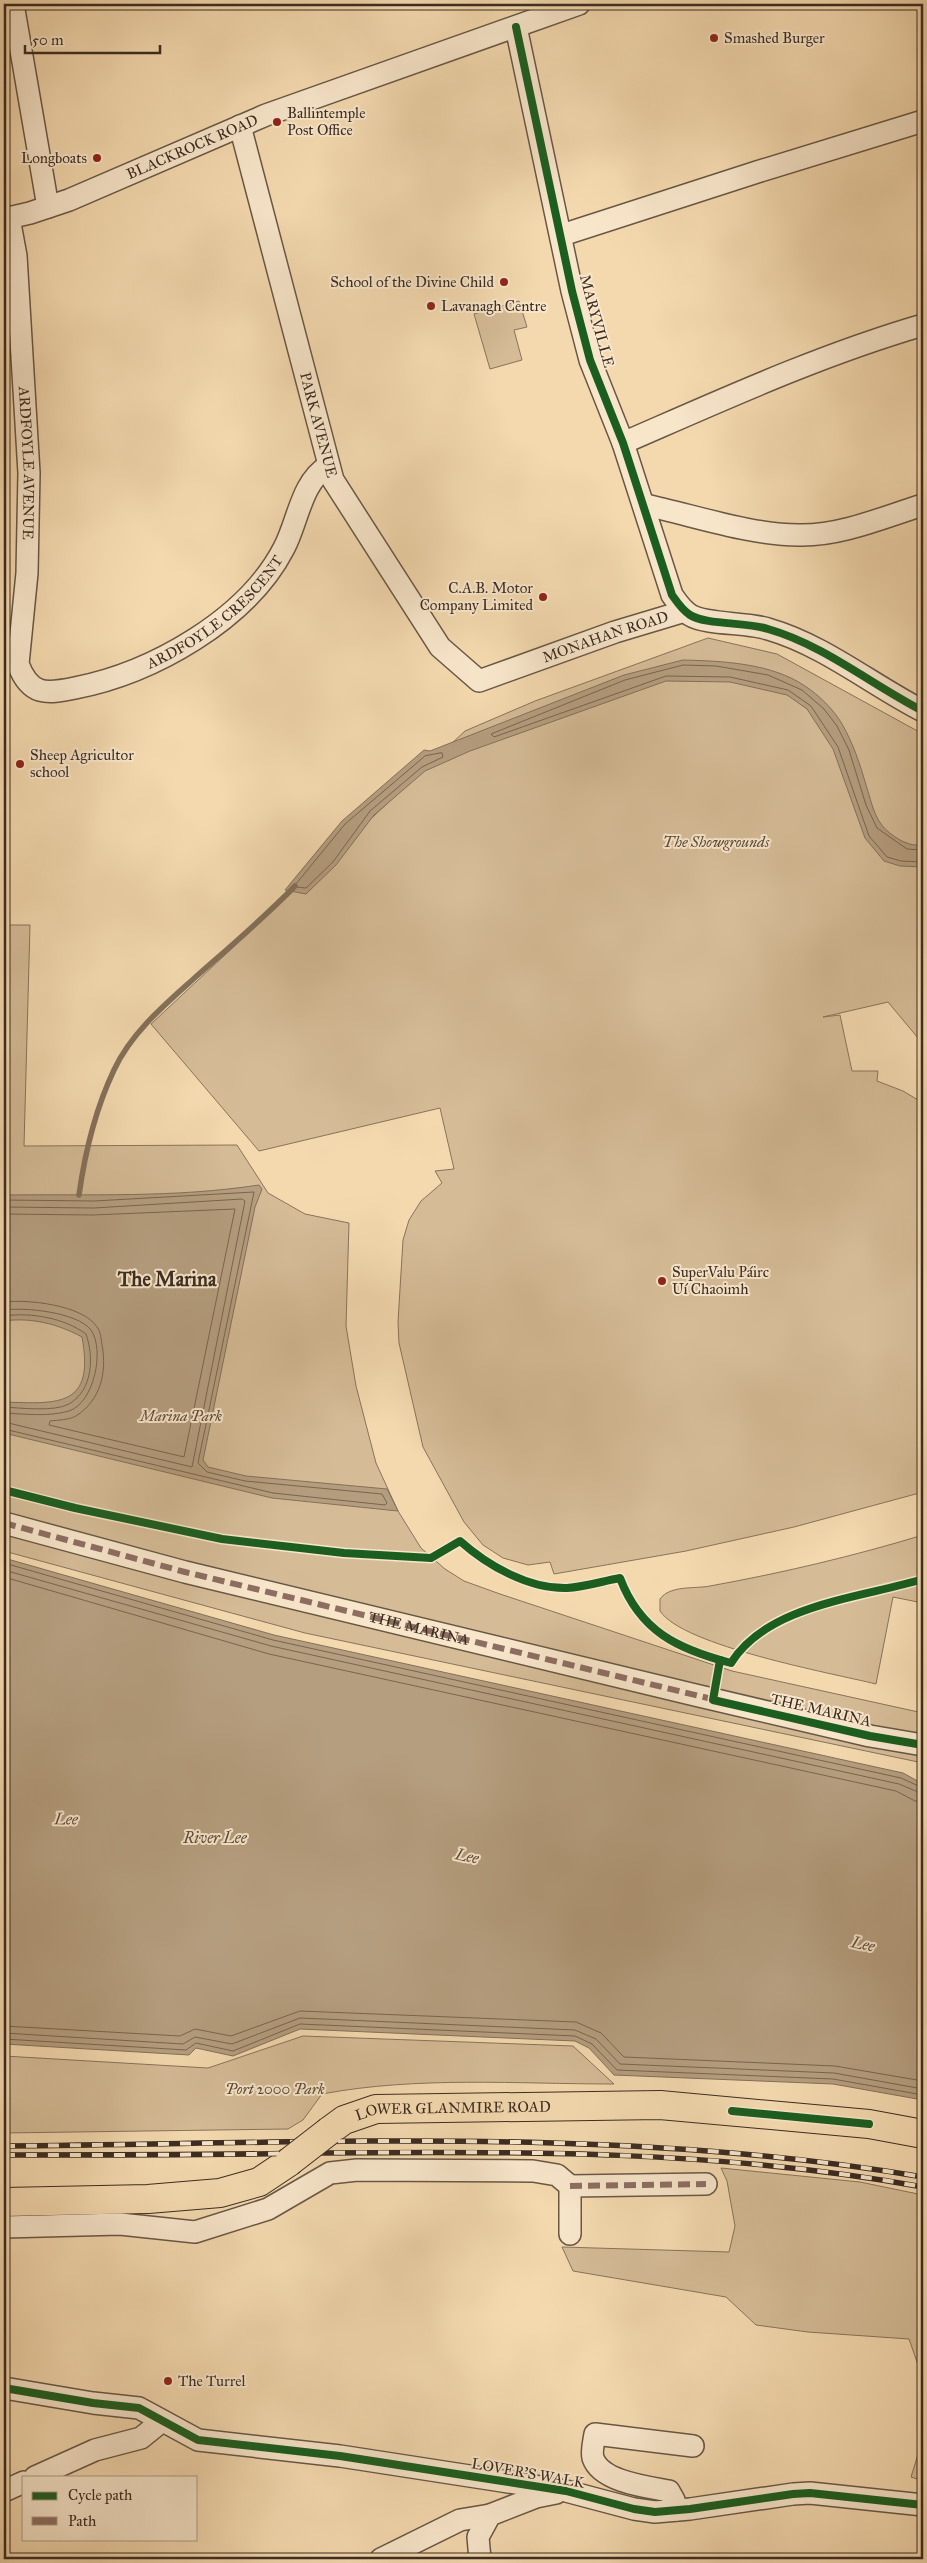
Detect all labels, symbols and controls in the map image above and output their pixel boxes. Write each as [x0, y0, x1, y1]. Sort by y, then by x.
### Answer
scale bar [25, 22, 160, 54]
place label: Smashed Burger [724, 29, 825, 47]
text: 50 m [32, 31, 64, 49]
marker: Smashed Burger [708, 32, 720, 44]
place label: Ballintemple Post Office [287, 104, 365, 139]
street label: BLACKROCK ROAD [124, 111, 261, 183]
marker: Ballintemple Post Office [271, 116, 283, 128]
place label: Longboats [21, 149, 87, 167]
marker: Longboats [91, 152, 103, 164]
place label: School of the Divine Child [330, 273, 494, 291]
street label: MARYVILLE [576, 273, 618, 370]
marker: School of the Divine Child [498, 276, 510, 288]
place label: Lavanagh Centre [441, 297, 546, 315]
marker: Lavanagh Centre [425, 300, 437, 312]
street label: PARK AVENUE [296, 370, 341, 480]
street label: ARDFOYLE AVENUE [15, 385, 38, 540]
street label: ARDFOYLE CRESCENT [143, 552, 287, 673]
place label: C.A.B. Motor Company Limited [420, 579, 533, 614]
marker: C.A.B. Motor Company Limited [537, 591, 549, 603]
street label: MONAHAN ROAD [540, 607, 671, 666]
place label: Sheep Agricultor school [30, 746, 134, 781]
marker: Sheep Agricultor school [14, 758, 26, 770]
park label: The Showgrounds [663, 833, 770, 851]
place label: SuperValu Páirc Uí Chaoimh [672, 1263, 769, 1298]
district label: The Marina [117, 1267, 217, 1291]
marker: SuperValu Páirc Uí Chaoimh [656, 1275, 668, 1287]
park label: Marina Park [138, 1407, 222, 1425]
street label: THE MARINA [367, 1608, 471, 1649]
street label: THE MARINA [769, 1690, 873, 1730]
water label: Lee [53, 1809, 79, 1829]
water label: River Lee [182, 1828, 248, 1847]
water label: Lee [453, 1844, 481, 1868]
water label: Lee [849, 1932, 877, 1956]
park label: Port 2000 Park [225, 2080, 325, 2098]
street label: LOWER GLANMIRE ROAD [353, 2098, 551, 2125]
place label: The Turrel [178, 2372, 246, 2390]
marker: The Turrel [162, 2375, 174, 2387]
street label: LOVER'S WALK [470, 2454, 586, 2492]
legend [22, 2476, 198, 2540]
text: Cycle path [68, 2486, 133, 2504]
text: Path [68, 2512, 97, 2530]

